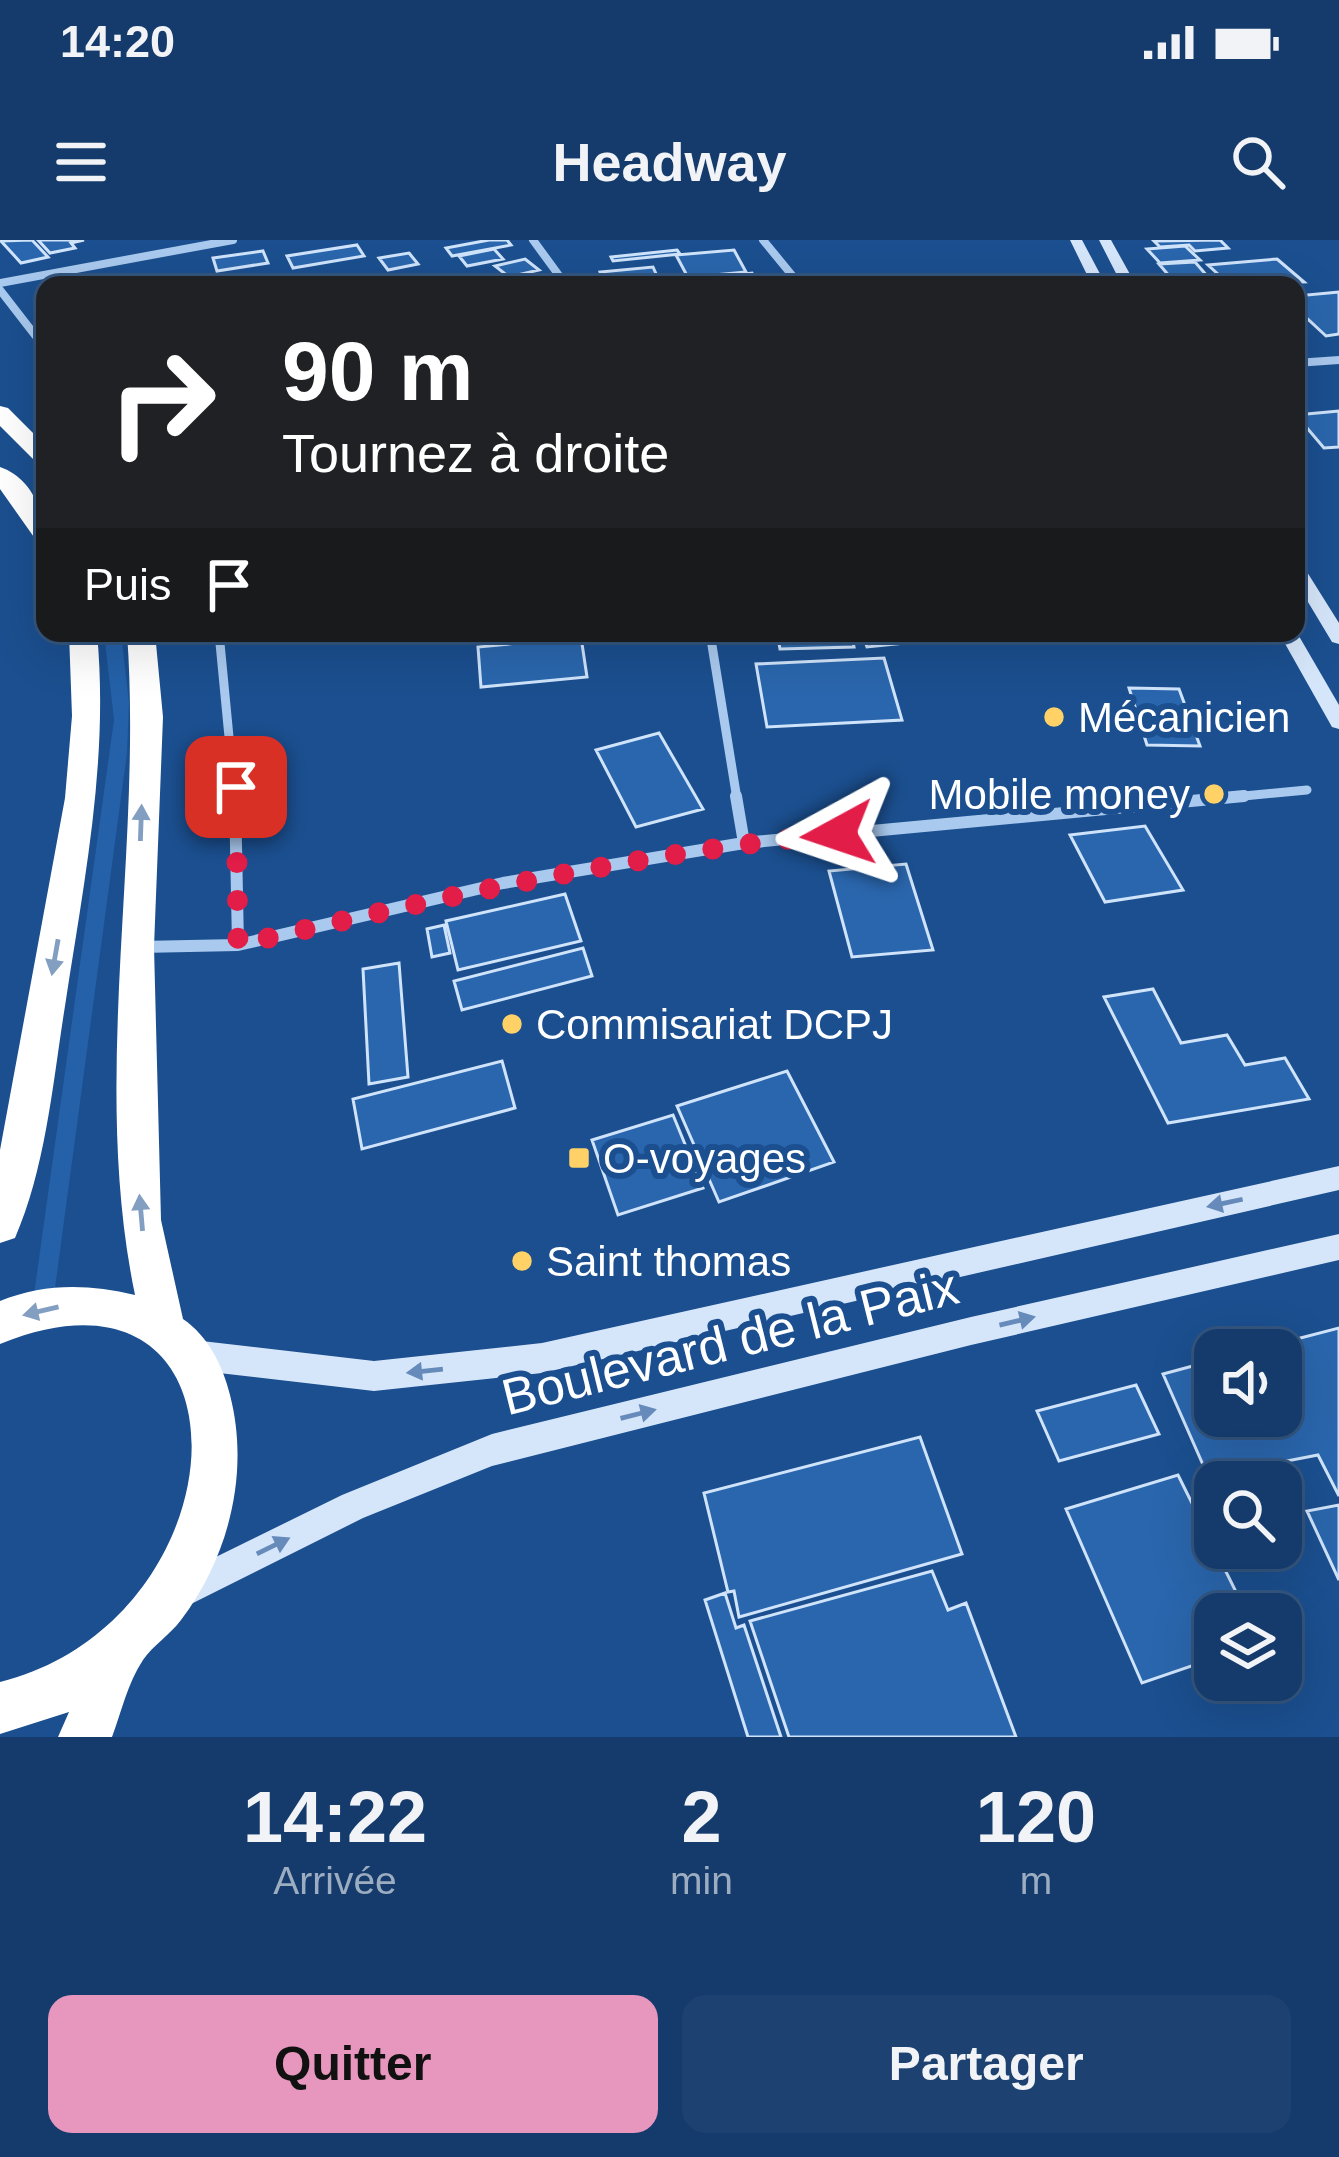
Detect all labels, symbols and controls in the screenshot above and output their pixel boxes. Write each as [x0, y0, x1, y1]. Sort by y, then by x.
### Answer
text: 14:20 [60, 16, 175, 67]
icon: menu [48, 129, 114, 195]
icon: search [1225, 129, 1291, 195]
text: Headway [552, 132, 787, 192]
icon: right [84, 324, 240, 480]
text: 90 m [282, 324, 473, 418]
text: Tournez à droite [282, 423, 669, 483]
icon: arrive [196, 552, 262, 618]
text: Puis [84, 559, 172, 610]
place label: Mécanicien [1078, 694, 1290, 741]
marker: Mécanicien [1041, 704, 1067, 730]
pin [185, 736, 287, 838]
icon: arrive [203, 754, 269, 820]
position arrow [775, 771, 901, 897]
place label: Mobile money [929, 771, 1190, 818]
marker: Mobile money [1201, 781, 1227, 807]
one-way arrow [132, 803, 151, 841]
one-way arrow [45, 939, 64, 976]
place label: Commisariat DCPJ [536, 1001, 893, 1048]
marker: Commisariat DCPJ [499, 1011, 525, 1037]
place label: O-voyages [603, 1135, 806, 1182]
marker: O-voyages [566, 1145, 592, 1171]
one-way arrow [131, 1194, 150, 1231]
one-way arrow [1205, 1194, 1243, 1213]
place label: Saint thomas [546, 1238, 791, 1285]
marker: Saint thomas [509, 1248, 535, 1274]
street label: Boulevard de la Paix [496, 1258, 964, 1426]
one-way arrow [21, 1303, 59, 1322]
one-way arrow [998, 1310, 1036, 1329]
map controls [1194, 1329, 1302, 1701]
button: sound [1194, 1329, 1302, 1437]
one-way arrow [406, 1361, 443, 1380]
one-way arrow [620, 1404, 657, 1423]
button: search [1194, 1461, 1302, 1569]
one-way arrow [256, 1537, 290, 1557]
button: layers [1194, 1593, 1302, 1701]
text: 14:22 [243, 1777, 427, 1857]
text: 2 [681, 1777, 722, 1857]
text: 120 [976, 1777, 1096, 1857]
text: Arrivée [273, 1859, 397, 1902]
text: min [670, 1859, 733, 1902]
text: m [1020, 1859, 1052, 1902]
button: Quitter [48, 1995, 658, 2133]
button: Partager [682, 1995, 1291, 2133]

